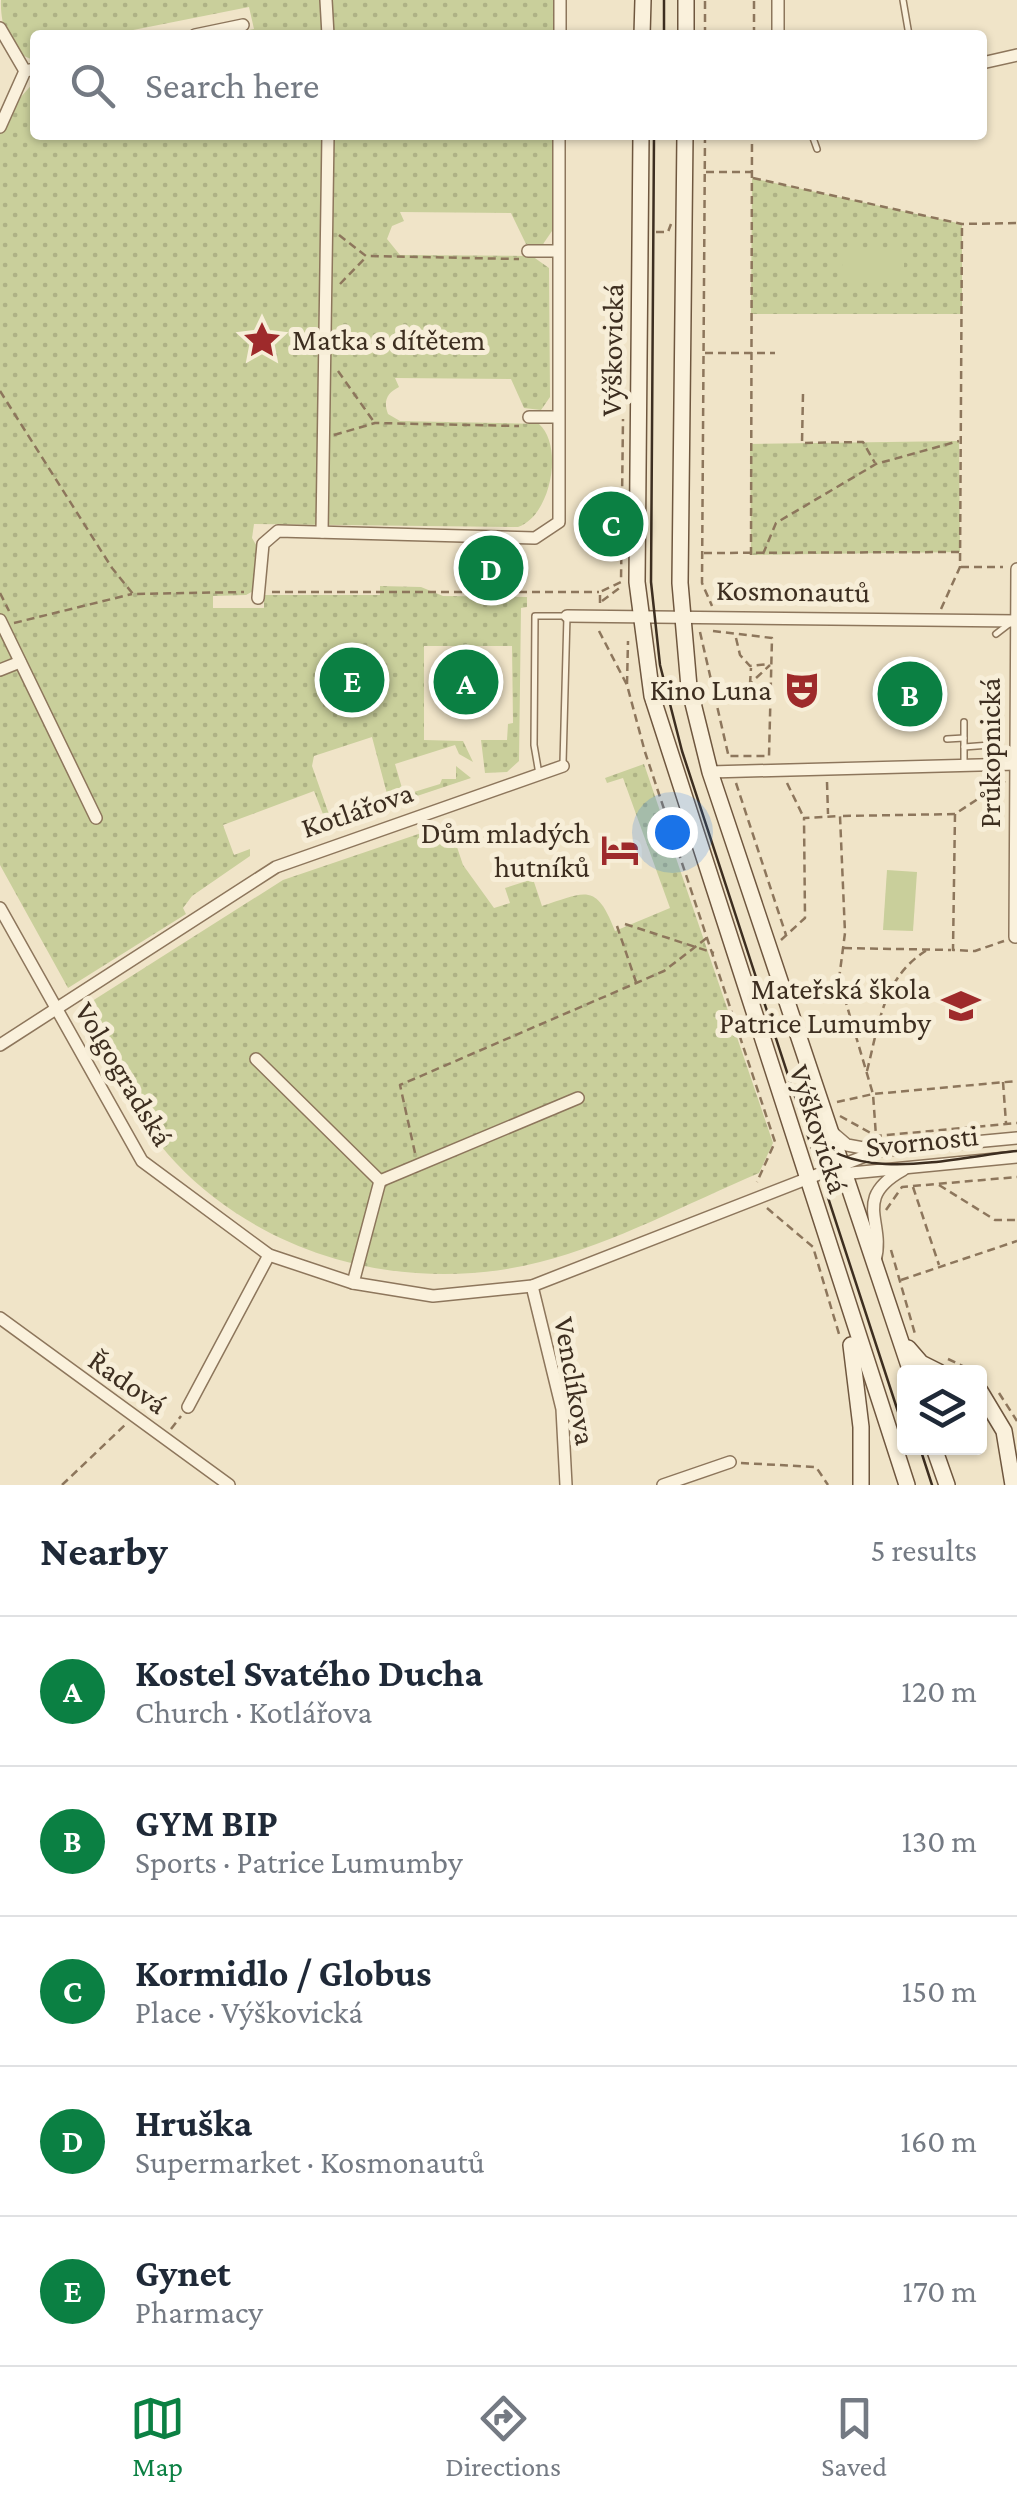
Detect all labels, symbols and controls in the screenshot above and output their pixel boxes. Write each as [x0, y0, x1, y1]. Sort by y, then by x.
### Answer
search box [30, 30, 987, 140]
icon: search [65, 58, 120, 113]
text: Search here [145, 64, 319, 106]
street label: Výškovická [594, 283, 630, 417]
place icon: Matka s dítětem [241, 319, 283, 361]
place label: Matka s dítětem [292, 323, 485, 356]
pin: C [578, 486, 644, 562]
pin: D [458, 530, 524, 606]
street label: Kosmonautů [716, 573, 871, 608]
pin: E [320, 642, 384, 718]
pin: A [434, 644, 498, 720]
pin: B [878, 656, 942, 732]
theatre icon: Kino Luna [781, 669, 823, 711]
place label: Kino Luna [650, 673, 772, 706]
street label: Průkopnická [973, 678, 1007, 828]
street label: Kotlářova [297, 775, 417, 844]
your location [647, 807, 698, 858]
place label: Dům mladých hutníků [421, 816, 590, 883]
hotel icon: Dům mladých hutníků [599, 829, 641, 871]
place label: Mateřská škola Patrice Lumumby [719, 972, 931, 1040]
school or university icon: Mateřská škola Patrice Lumumby [940, 985, 982, 1027]
street label: Volgogradská [68, 996, 180, 1152]
street label: Výškovická [782, 1060, 856, 1198]
street label: Svornosti [864, 1118, 980, 1163]
street label: Venclíkova [548, 1314, 603, 1448]
street label: Řadová [83, 1343, 174, 1421]
map controls [897, 1365, 987, 1455]
button: layers [897, 1365, 987, 1455]
text: Nearby [40, 1527, 168, 1574]
text: 5 results [870, 1532, 977, 1568]
text: Kostel Svatého Ducha [135, 1652, 483, 1694]
text: A [63, 1673, 82, 1709]
text: 120 m [901, 1673, 977, 1709]
text: Church · Kotlářova [135, 1694, 372, 1730]
text: GYM BIP [135, 1802, 278, 1844]
text: B [63, 1823, 82, 1859]
text: 130 m [901, 1823, 977, 1859]
text: Sports · Patrice Lumumby [135, 1844, 463, 1880]
text: Kormidlo / Globus [135, 1952, 432, 1994]
text: C [63, 1973, 82, 2009]
text: 150 m [901, 1973, 977, 2009]
text: Place · Výškovická [135, 1994, 363, 2030]
text: Hruška [135, 2102, 252, 2144]
text: D [61, 2123, 84, 2159]
text: 160 m [900, 2123, 977, 2159]
text: Supermarket · Kosmonautů [135, 2144, 485, 2180]
text: Gynet [135, 2252, 231, 2294]
text: E [63, 2273, 82, 2309]
text: 170 m [902, 2273, 977, 2309]
text: Pharmacy [135, 2294, 263, 2330]
tab: Map [130, 2391, 185, 2482]
tab: Directions [445, 2391, 561, 2482]
tab: Saved [821, 2391, 887, 2482]

